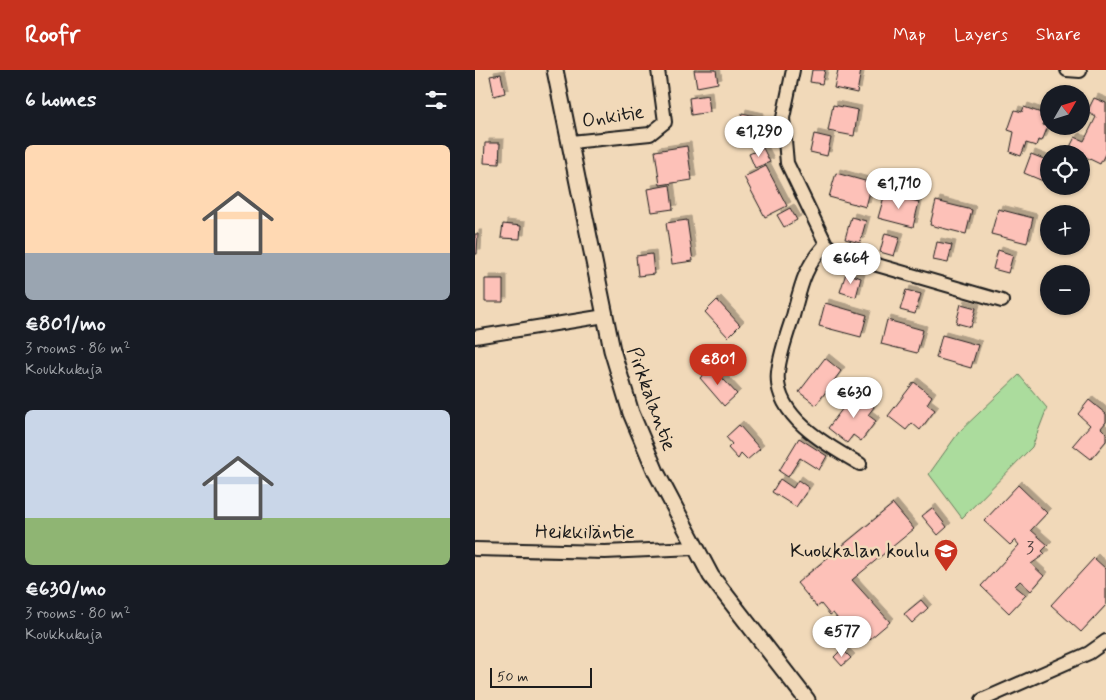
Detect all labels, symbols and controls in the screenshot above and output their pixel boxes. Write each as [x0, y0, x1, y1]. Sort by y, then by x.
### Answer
text: Roofr [25, 20, 80, 51]
text: Map [893, 23, 926, 47]
text: Layers [954, 23, 1008, 47]
text: Share [1036, 23, 1081, 47]
north arrow [1040, 85, 1090, 135]
map controls [1040, 85, 1090, 315]
text: 6 homes [25, 86, 96, 114]
icon: filters [422, 86, 450, 114]
street label: Onkitie [580, 99, 646, 135]
pin: €1,290 [718, 116, 800, 158]
text: €1,290 [736, 121, 782, 142]
button: locate [1040, 145, 1090, 195]
pin: €1,710 [858, 168, 940, 210]
text: €1,710 [877, 173, 921, 194]
icon: home [193, 178, 283, 268]
button: + [1040, 205, 1090, 255]
pin: €664 [821, 242, 881, 285]
text: €664 [833, 248, 869, 269]
button: − [1040, 265, 1090, 315]
text: €801/mo [25, 310, 106, 338]
text: 3 rooms · 86 m² [25, 338, 130, 359]
street label: Pirkkalantie [620, 343, 682, 455]
pin: €801 [688, 344, 748, 386]
text: €801 [701, 349, 735, 370]
text: Koukkukuja [25, 359, 103, 380]
pin: €630 [824, 376, 884, 419]
text: €630 [836, 382, 872, 403]
icon: home [193, 443, 283, 533]
street label: Heikkiläntie [535, 519, 635, 546]
house number: 3 [1026, 536, 1034, 560]
place label: Kuokkalan koulu [790, 538, 929, 565]
school or university icon: Kuokkalan koulu [933, 538, 959, 572]
text: €630/mo [25, 575, 106, 603]
text: 3 rooms · 80 m² [25, 603, 131, 624]
pin: €577 [812, 616, 872, 658]
text: €577 [823, 621, 861, 642]
text: Koukkukuja [25, 624, 103, 645]
scale bar [490, 665, 593, 688]
text: 50 m [497, 668, 528, 686]

